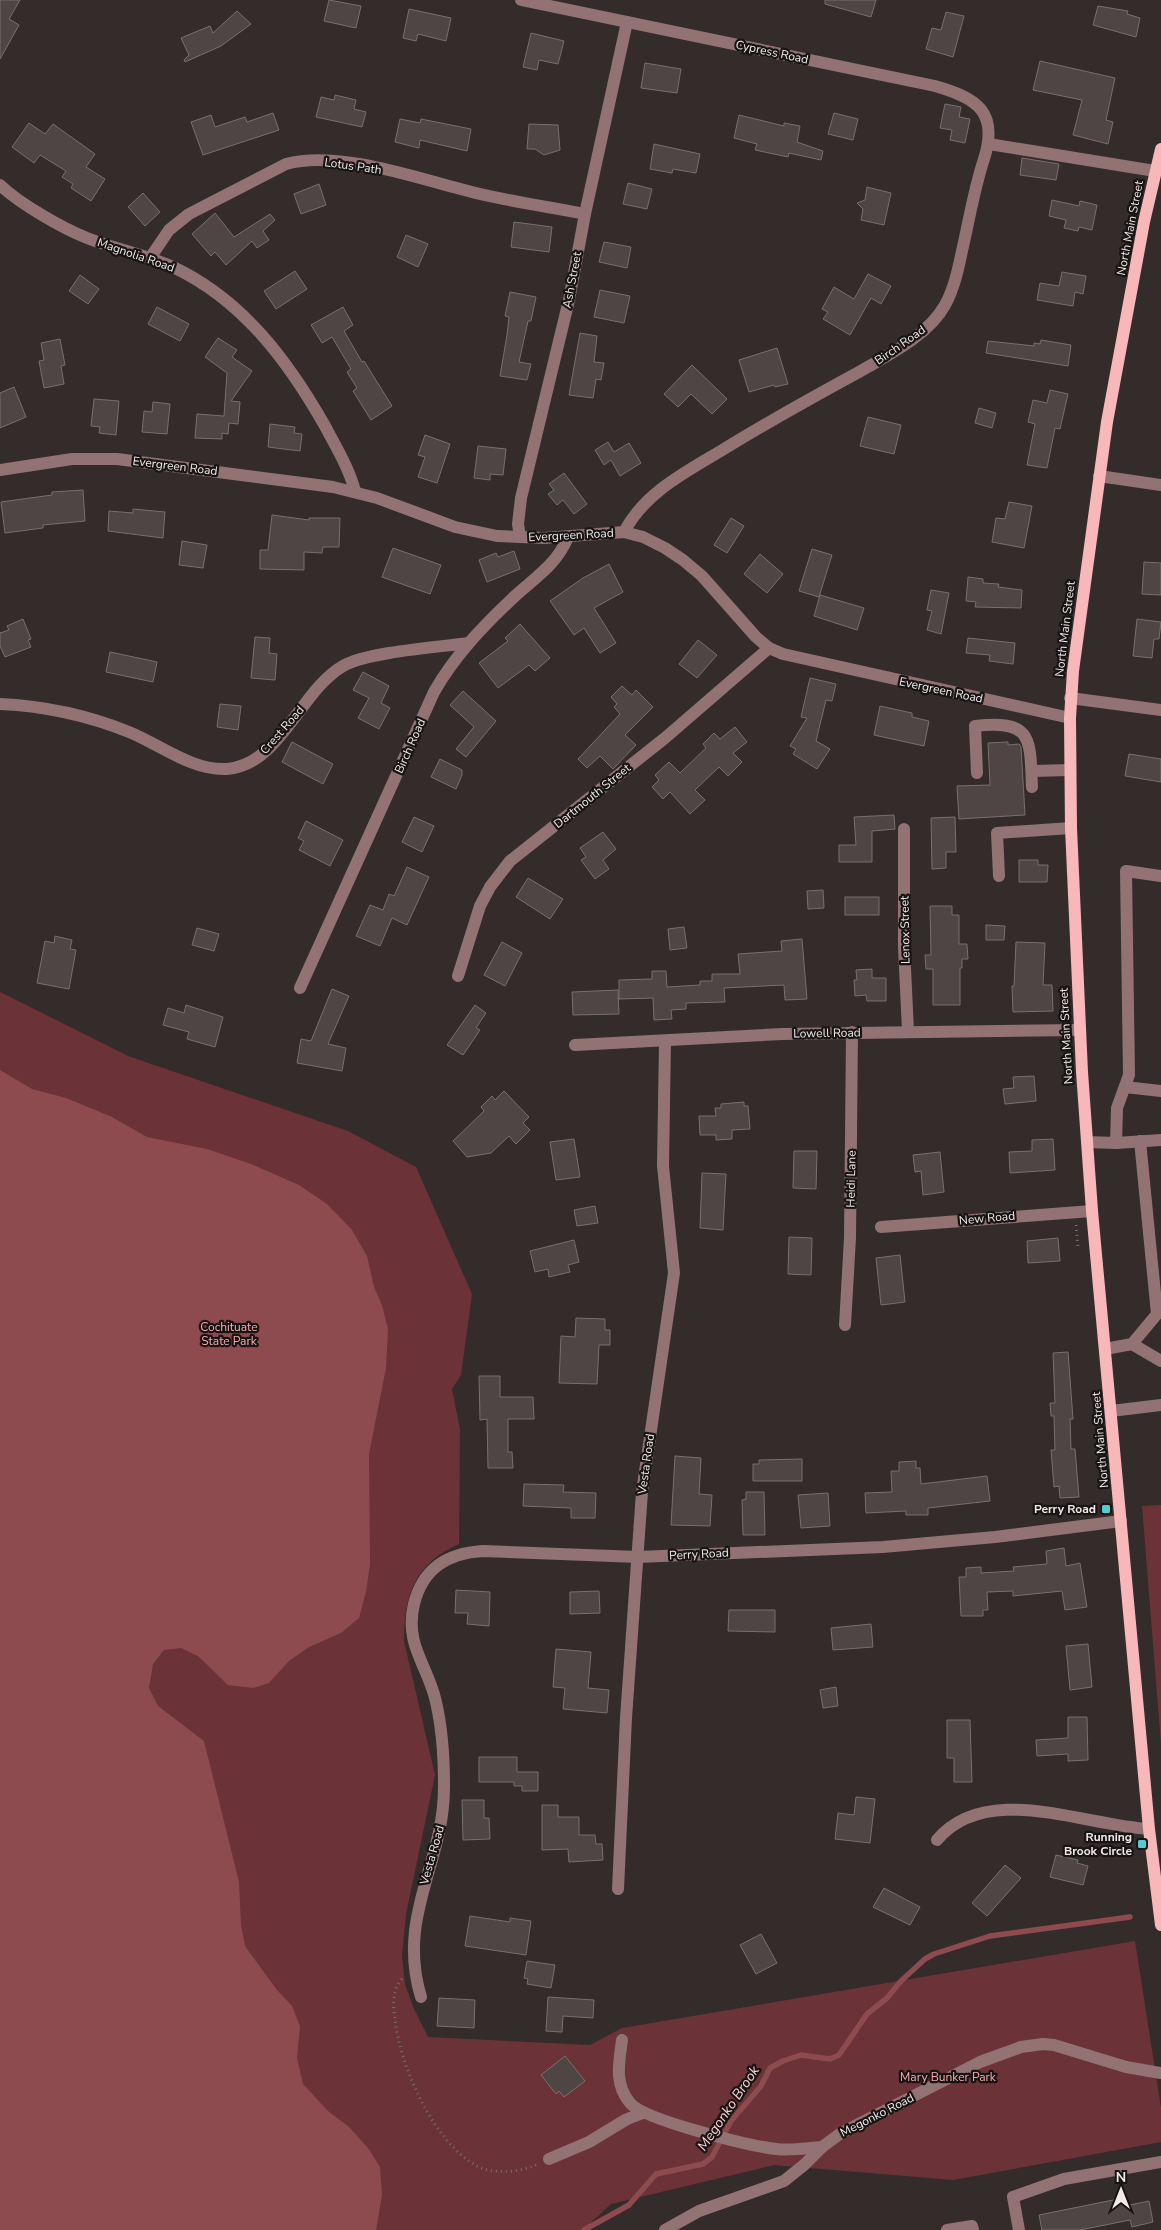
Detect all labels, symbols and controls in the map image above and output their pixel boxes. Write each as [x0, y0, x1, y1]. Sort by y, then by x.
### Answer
street label: Cypress Road [734, 36, 810, 68]
street label: Lotus Path [323, 154, 383, 178]
street label: North Main Street [1113, 178, 1147, 277]
street label: Magnolia Road [95, 234, 177, 276]
street label: Ash Street [559, 250, 585, 310]
street label: Birch Road [871, 322, 929, 368]
street label: Evergreen Road [132, 453, 218, 479]
street label: Evergreen Road [528, 525, 614, 545]
street label: North Main Street [1051, 579, 1079, 678]
street label: Evergreen Road [898, 673, 984, 707]
street label: Crest Road [256, 702, 308, 758]
street label: Birch Road [391, 716, 429, 776]
street label: Dartmouth Street [550, 760, 634, 832]
street label: Lenox Street [896, 895, 914, 964]
street label: North Main Street [1055, 987, 1077, 1085]
street label: Lowell Road [793, 1024, 861, 1042]
street label: Heidi Lane [843, 1150, 859, 1208]
street label: New Road [958, 1208, 1016, 1228]
park label: Cochituate State Park [200, 1319, 258, 1349]
street label: North Main Street [1088, 1391, 1112, 1489]
street label: Vesta Road [634, 1433, 658, 1496]
place label: Perry Road [1034, 1501, 1096, 1517]
marker: Perry Road [1100, 1503, 1112, 1515]
street label: Perry Road [669, 1544, 729, 1564]
street label: Vesta Road [416, 1823, 448, 1888]
place label: Running Brook Circle [1064, 1829, 1132, 1859]
marker: Running Brook Circle [1136, 1838, 1148, 1850]
water label: Megonko Brook [693, 2061, 764, 2154]
park label: Mary Bunker Park [900, 2069, 997, 2085]
street label: Megonko Road [837, 2090, 917, 2140]
north arrow [1096, 2165, 1146, 2215]
text: N [1116, 2168, 1126, 2187]

